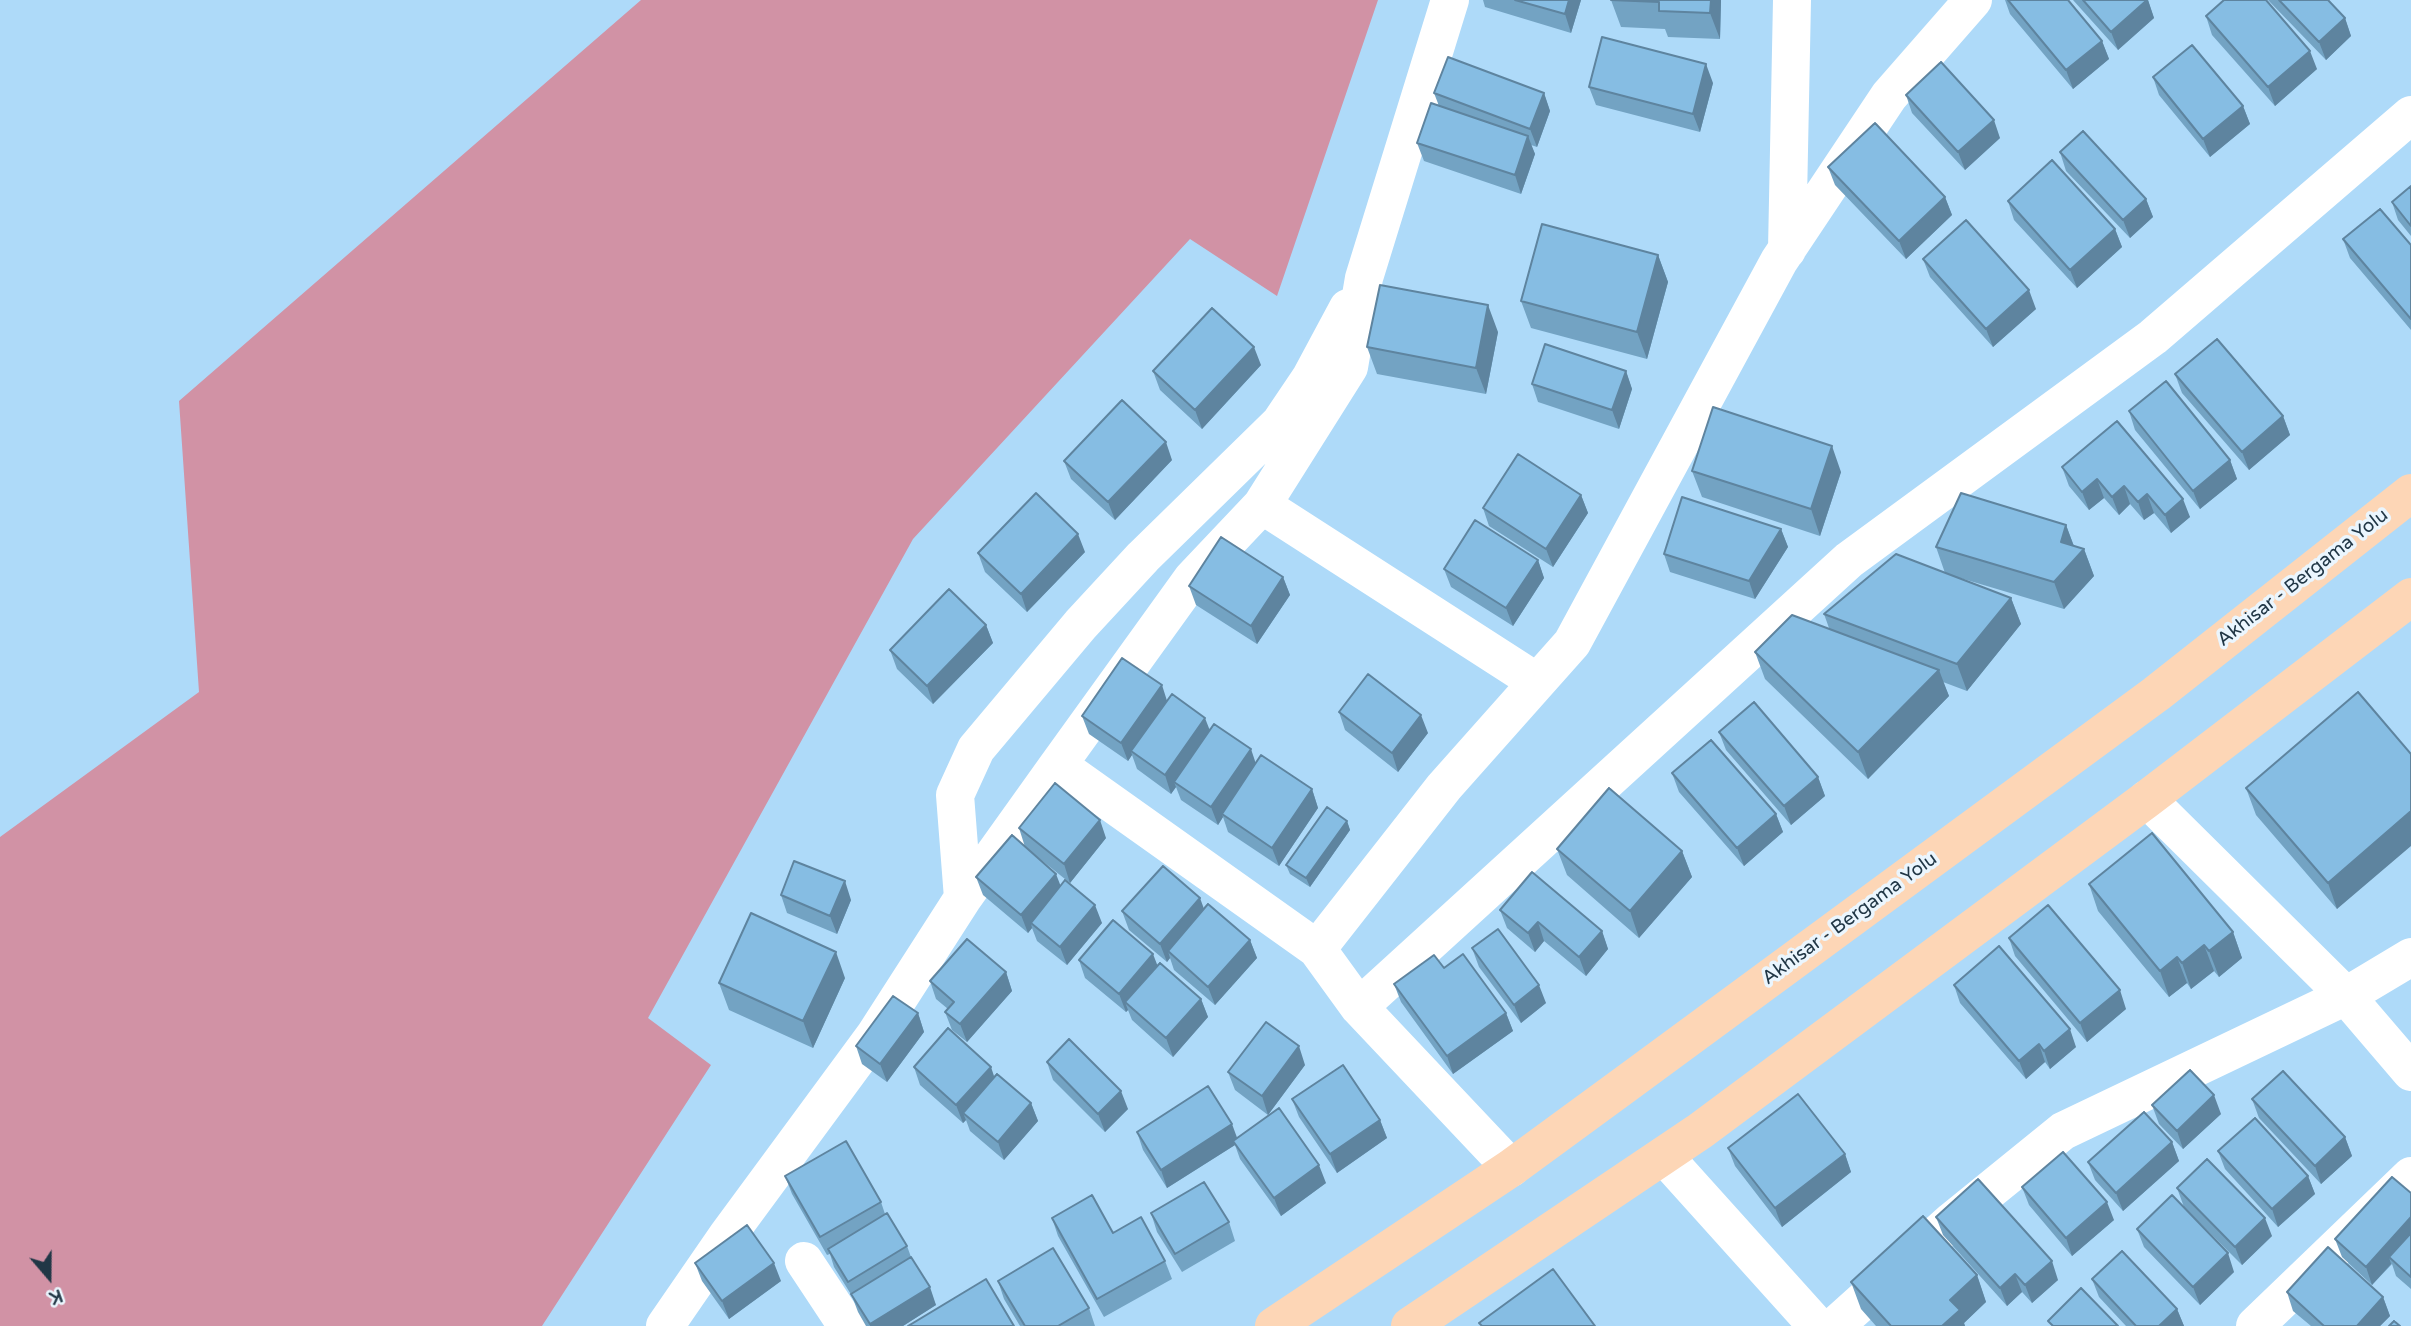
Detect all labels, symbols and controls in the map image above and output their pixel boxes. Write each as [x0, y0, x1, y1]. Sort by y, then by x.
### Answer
street label: Akhisar - Bergama Yolu [2213, 504, 2393, 652]
street label: Akhisar - Bergama Yolu [1758, 848, 1942, 990]
north arrow [14, 1242, 84, 1312]
text: K [46, 1284, 66, 1309]

